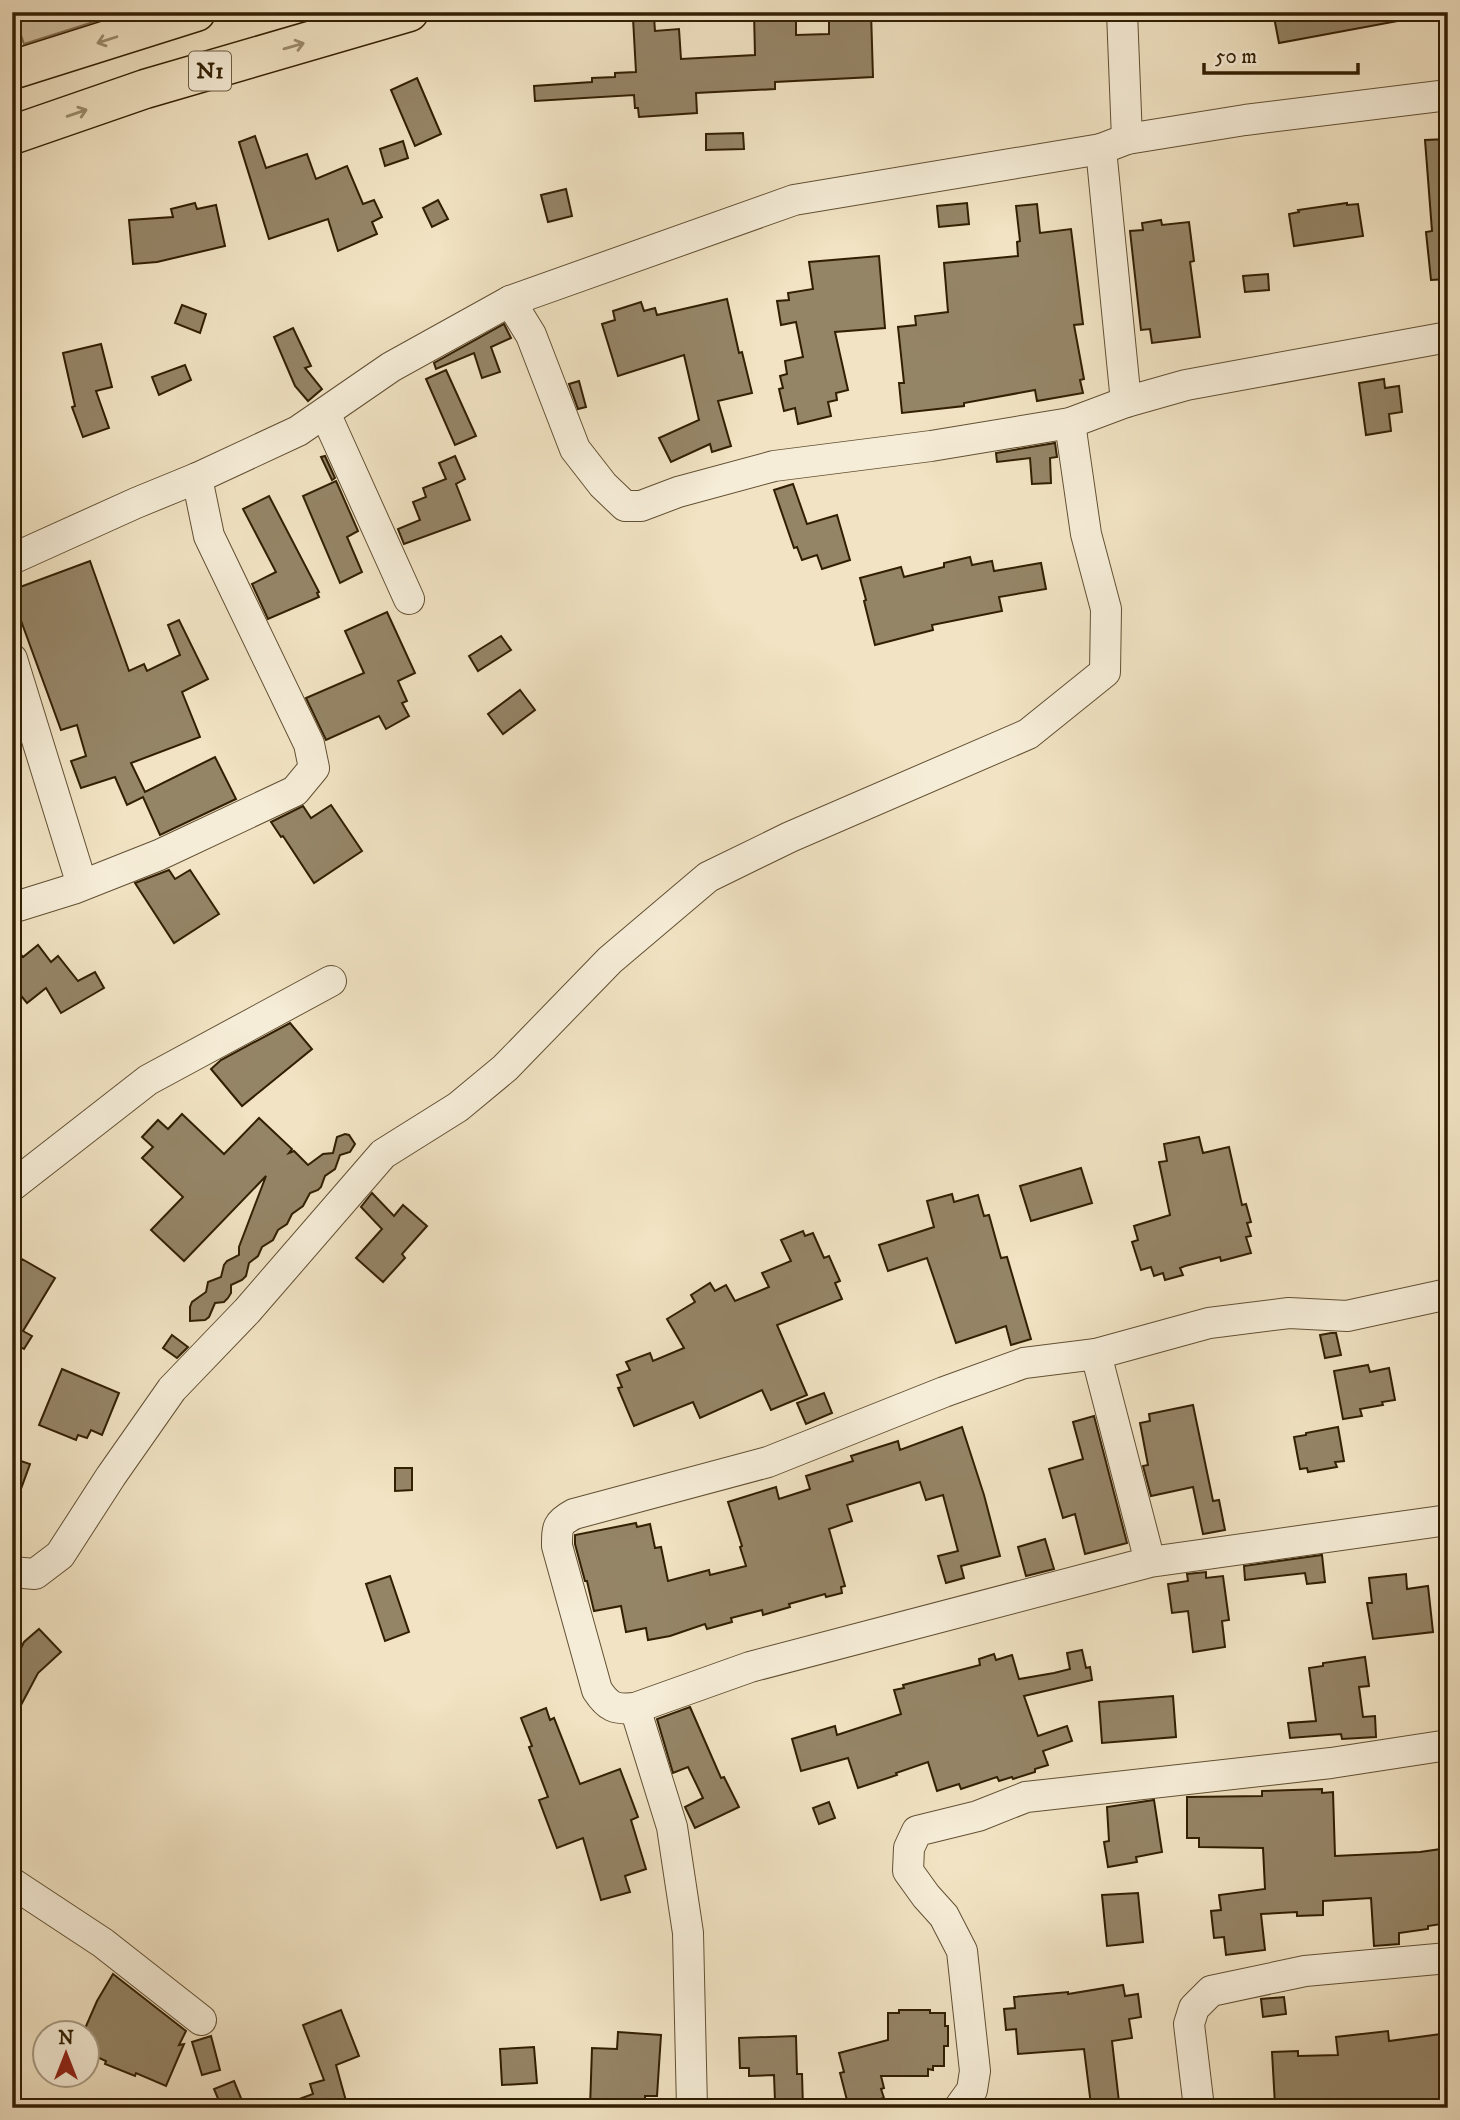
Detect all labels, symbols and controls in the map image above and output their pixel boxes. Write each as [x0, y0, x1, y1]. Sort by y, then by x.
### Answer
scale bar [1204, 32, 1358, 76]
one-way arrow [97, 35, 119, 48]
one-way arrow [283, 39, 305, 52]
text: 50 m [1215, 44, 1257, 70]
road number: N1 [189, 52, 231, 90]
one-way arrow [65, 105, 87, 118]
north arrow [32, 2018, 102, 2088]
text: N [58, 2027, 74, 2050]

